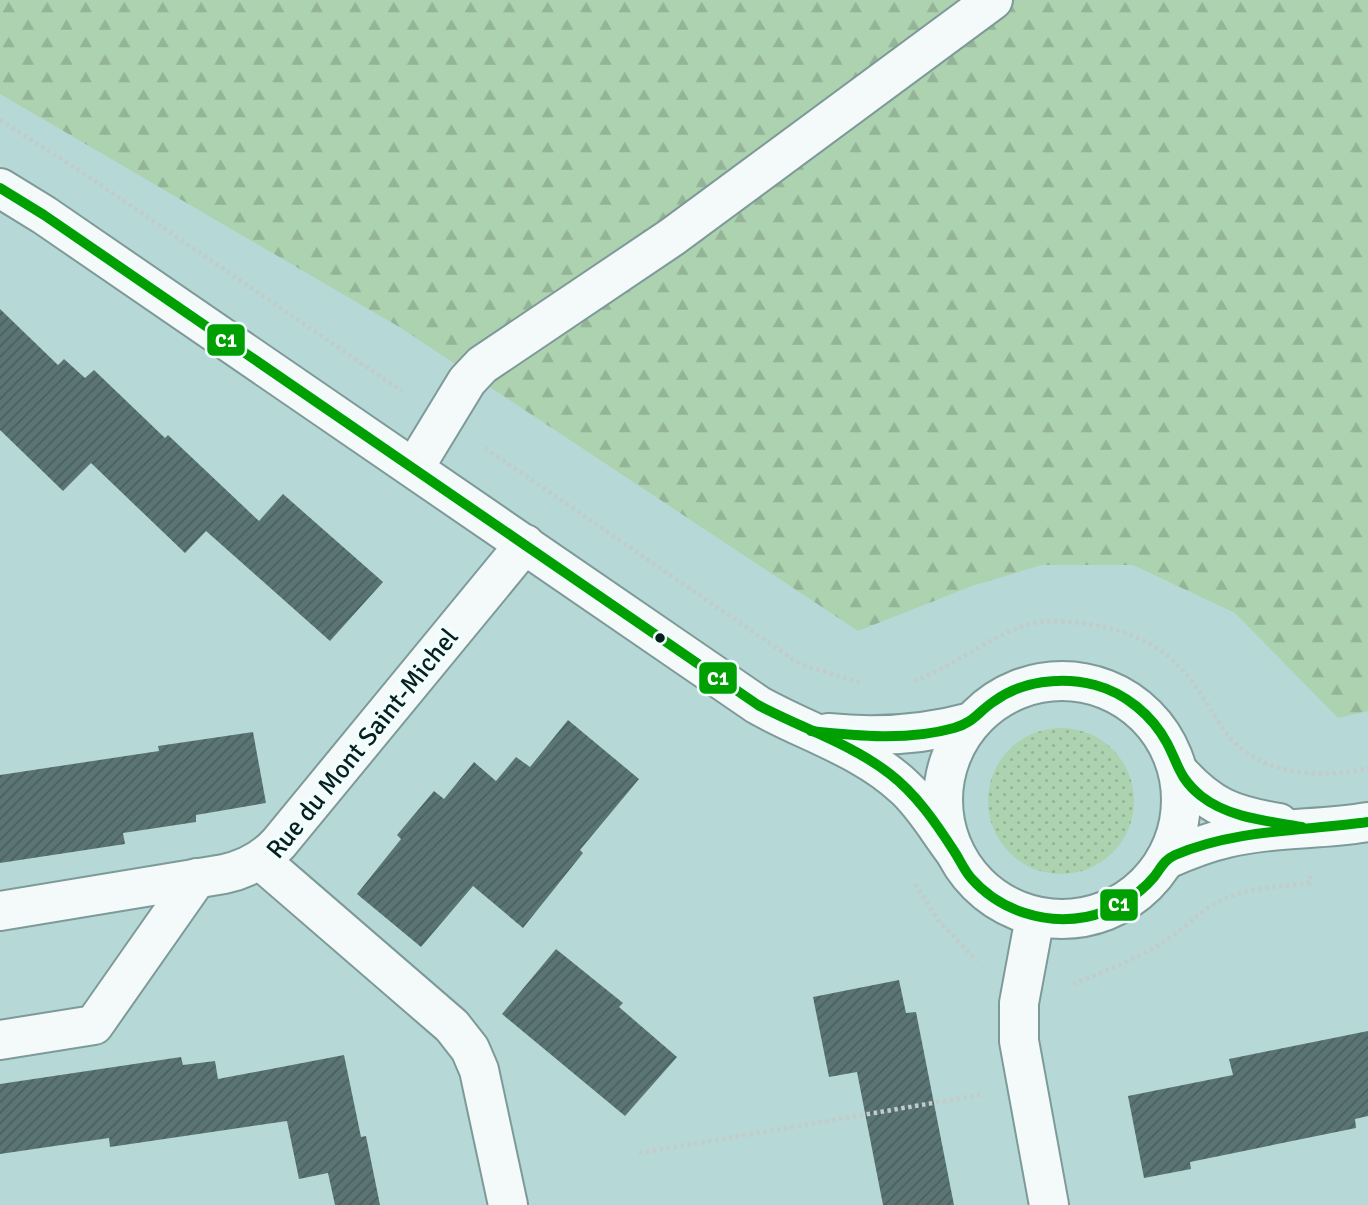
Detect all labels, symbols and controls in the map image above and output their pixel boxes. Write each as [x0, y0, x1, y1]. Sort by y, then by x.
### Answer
line badge: C1 [206, 323, 246, 357]
text: C1 [215, 329, 237, 353]
street label: Rue du Mont Saint-Michel [260, 622, 466, 865]
unlabelled marker [653, 631, 667, 645]
line badge: C1 [698, 661, 738, 695]
text: C1 [707, 667, 729, 691]
line badge: C1 [1099, 888, 1139, 922]
text: C1 [1108, 893, 1130, 917]

